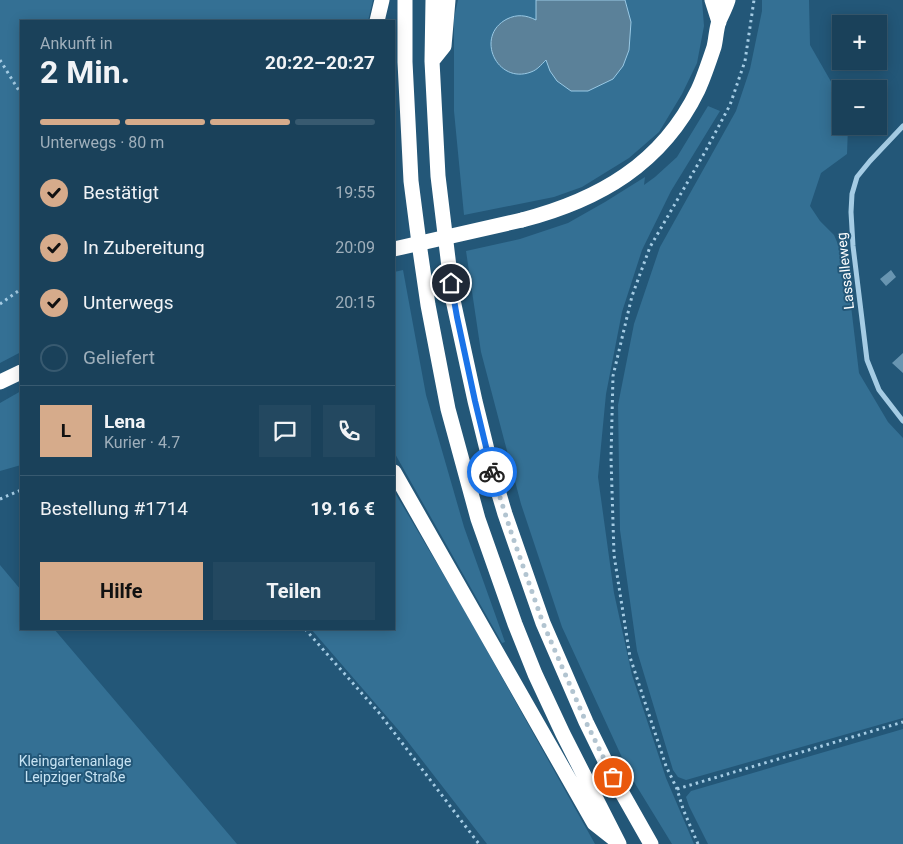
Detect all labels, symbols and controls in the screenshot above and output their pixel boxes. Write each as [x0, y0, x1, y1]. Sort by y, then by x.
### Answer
map controls [832, 15, 887, 135]
button: + [832, 15, 887, 70]
text: Ankunft in [40, 34, 113, 53]
text: 20:22–20:27 [265, 51, 375, 74]
text: 2 Min. [40, 53, 130, 91]
button: − [832, 80, 887, 135]
text: Unterwegs · 80 m [40, 133, 164, 152]
icon: check [40, 179, 68, 207]
text: Bestätigt [83, 181, 159, 204]
text: 19:55 [335, 183, 375, 202]
street label: Lassalleweg [833, 232, 857, 310]
icon: check [40, 234, 68, 262]
text: In Zubereitung [83, 236, 205, 259]
text: 20:09 [335, 238, 375, 257]
pin [430, 262, 472, 304]
icon: home [437, 269, 465, 297]
icon: check [40, 289, 68, 317]
text: Unterwegs [83, 291, 174, 314]
text: 20:15 [335, 293, 375, 312]
text: Geliefert [83, 346, 155, 369]
button: chat [259, 405, 311, 457]
button: phone [323, 405, 375, 457]
text: Lena [104, 410, 145, 433]
text: L [61, 419, 71, 442]
text: Kurier · 4.7 [104, 433, 180, 452]
courier [467, 447, 517, 497]
icon: bike [478, 458, 506, 486]
text: Bestellung #1714 [40, 497, 188, 520]
text: 19.16 € [310, 497, 375, 520]
button: Hilfe [40, 562, 203, 620]
button: Teilen [213, 562, 375, 620]
park label: Kleingartenanlage Leipziger Straße [19, 753, 131, 785]
pin [592, 756, 634, 798]
icon: bag [599, 763, 627, 791]

